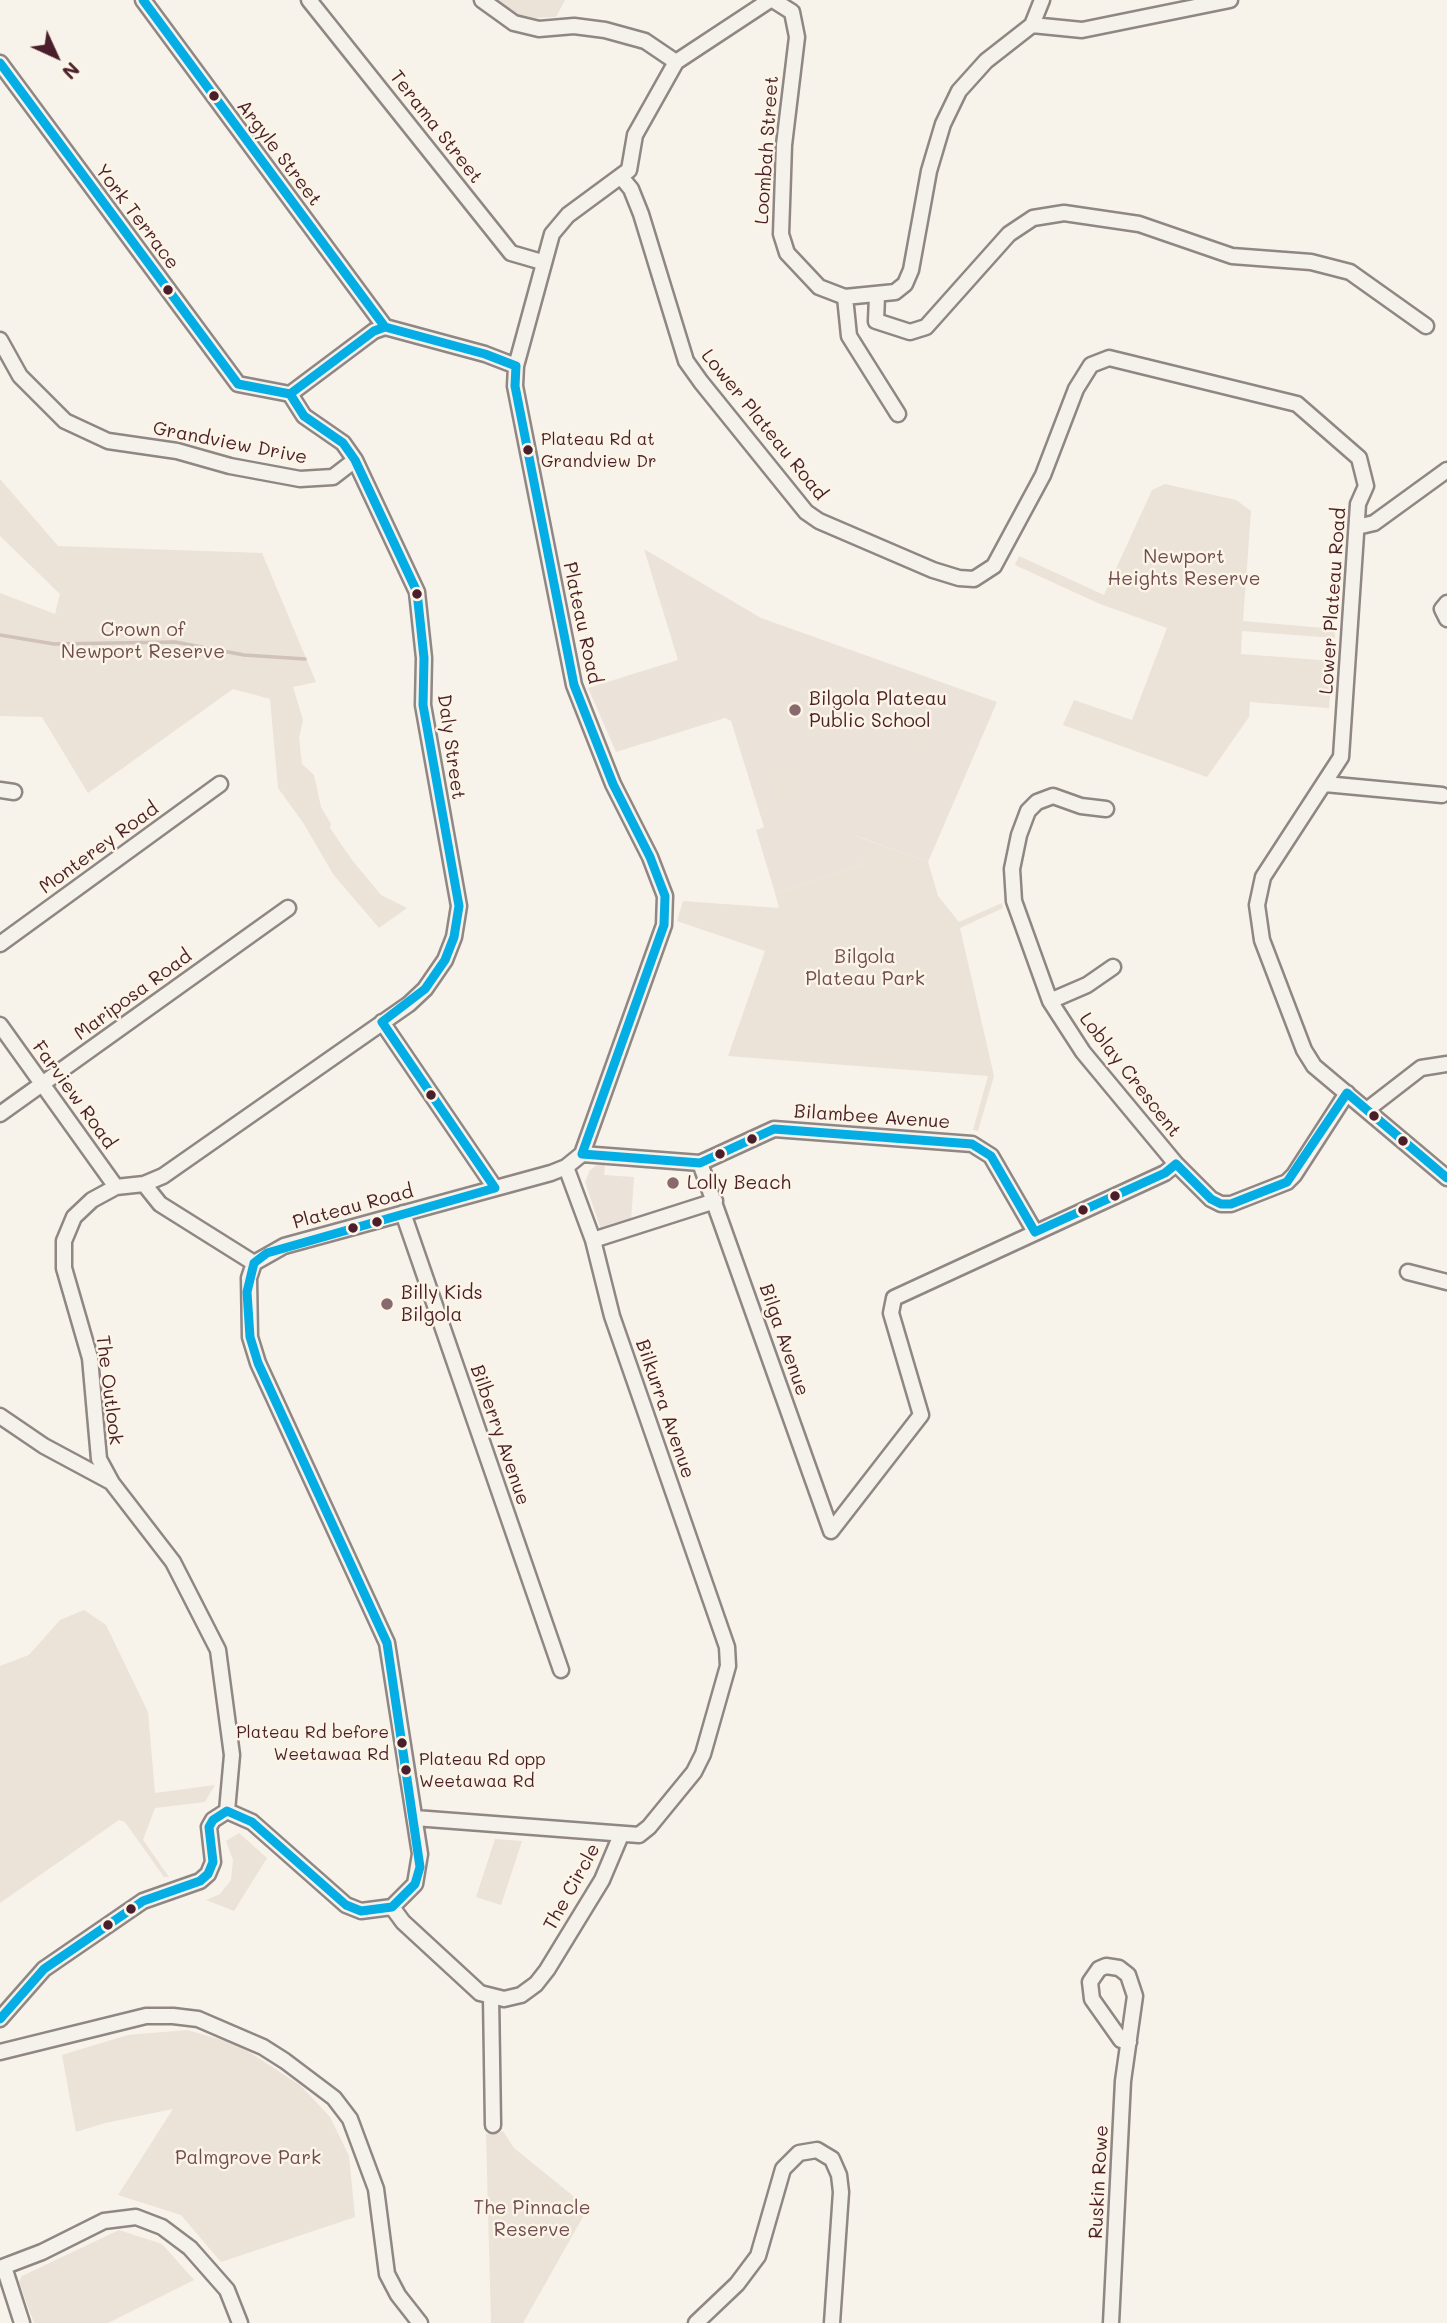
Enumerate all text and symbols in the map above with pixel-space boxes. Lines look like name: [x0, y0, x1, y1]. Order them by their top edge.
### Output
north arrow: [21, 21, 91, 91]
text: N: [57, 57, 85, 85]
street label: Terama Street: [385, 66, 487, 188]
street label: Loombah Street: [750, 75, 784, 225]
unlabelled marker: [207, 89, 221, 103]
street label: Argyle Street: [232, 96, 326, 210]
street label: York Terrace: [90, 160, 184, 274]
unlabelled marker: [161, 283, 175, 297]
street label: Lower Plateau Road: [696, 345, 832, 505]
street label: Grandview Drive: [151, 417, 309, 469]
place label: Plateau Rd at Grandview Dr: [541, 430, 656, 470]
marker: Plateau Rd at Grandview Dr: [521, 443, 535, 457]
street label: Lower Plateau Road: [1315, 507, 1351, 695]
park label: Newport Heights Reserve: [1108, 546, 1260, 590]
street label: Plateau Road: [558, 560, 606, 686]
unlabelled marker: [410, 587, 424, 601]
park label: Crown of Newport Reserve: [61, 619, 225, 663]
place label: Bilgola Plateau Public School: [809, 688, 947, 732]
street label: Daly Street: [432, 693, 470, 801]
marker: Bilgola Plateau Public School: [787, 702, 803, 718]
street label: Monterey Road: [35, 797, 163, 899]
street label: Mariposa Road: [70, 945, 196, 1045]
park label: Bilgola Plateau Park: [805, 946, 925, 990]
street label: Loblay Crescent: [1074, 1008, 1186, 1142]
street label: Farview Road: [27, 1037, 121, 1153]
unlabelled marker: [424, 1088, 438, 1102]
street label: Bilambee Avenue: [793, 1100, 951, 1134]
unlabelled marker: [1367, 1109, 1381, 1123]
unlabelled marker: [745, 1132, 759, 1146]
unlabelled marker: [1396, 1134, 1410, 1148]
unlabelled marker: [713, 1147, 727, 1161]
place label: Lolly Beach: [687, 1172, 791, 1194]
marker: Lolly Beach: [665, 1175, 681, 1191]
street label: Plateau Road: [290, 1180, 416, 1234]
unlabelled marker: [1108, 1189, 1122, 1203]
unlabelled marker: [1076, 1203, 1090, 1217]
unlabelled marker: [370, 1215, 384, 1229]
unlabelled marker: [346, 1221, 360, 1235]
street label: Bilga Avenue: [754, 1281, 814, 1399]
place label: Billy Kids Bilgola: [401, 1282, 483, 1326]
marker: Billy Kids Bilgola: [379, 1296, 395, 1312]
street label: The Outlook: [91, 1334, 127, 1446]
street label: Bilkurra Avenue: [631, 1336, 699, 1482]
street label: Bilberry Avenue: [465, 1362, 535, 1508]
place label: Plateau Rd before Weetawaa Rd: [236, 1723, 389, 1763]
marker: Plateau Rd before Weetawaa Rd: [395, 1736, 409, 1750]
place label: Plateau Rd opp Weetawaa Rd: [419, 1750, 546, 1790]
marker: Plateau Rd opp Weetawaa Rd: [399, 1763, 413, 1777]
street label: The Circle: [539, 1840, 605, 1934]
unlabelled marker: [124, 1902, 138, 1916]
unlabelled marker: [101, 1918, 115, 1932]
street label: Ruskin Rowe: [1085, 2124, 1113, 2240]
park label: Palmgrove Park: [175, 2147, 321, 2169]
park label: The Pinnacle Reserve: [473, 2197, 591, 2241]

